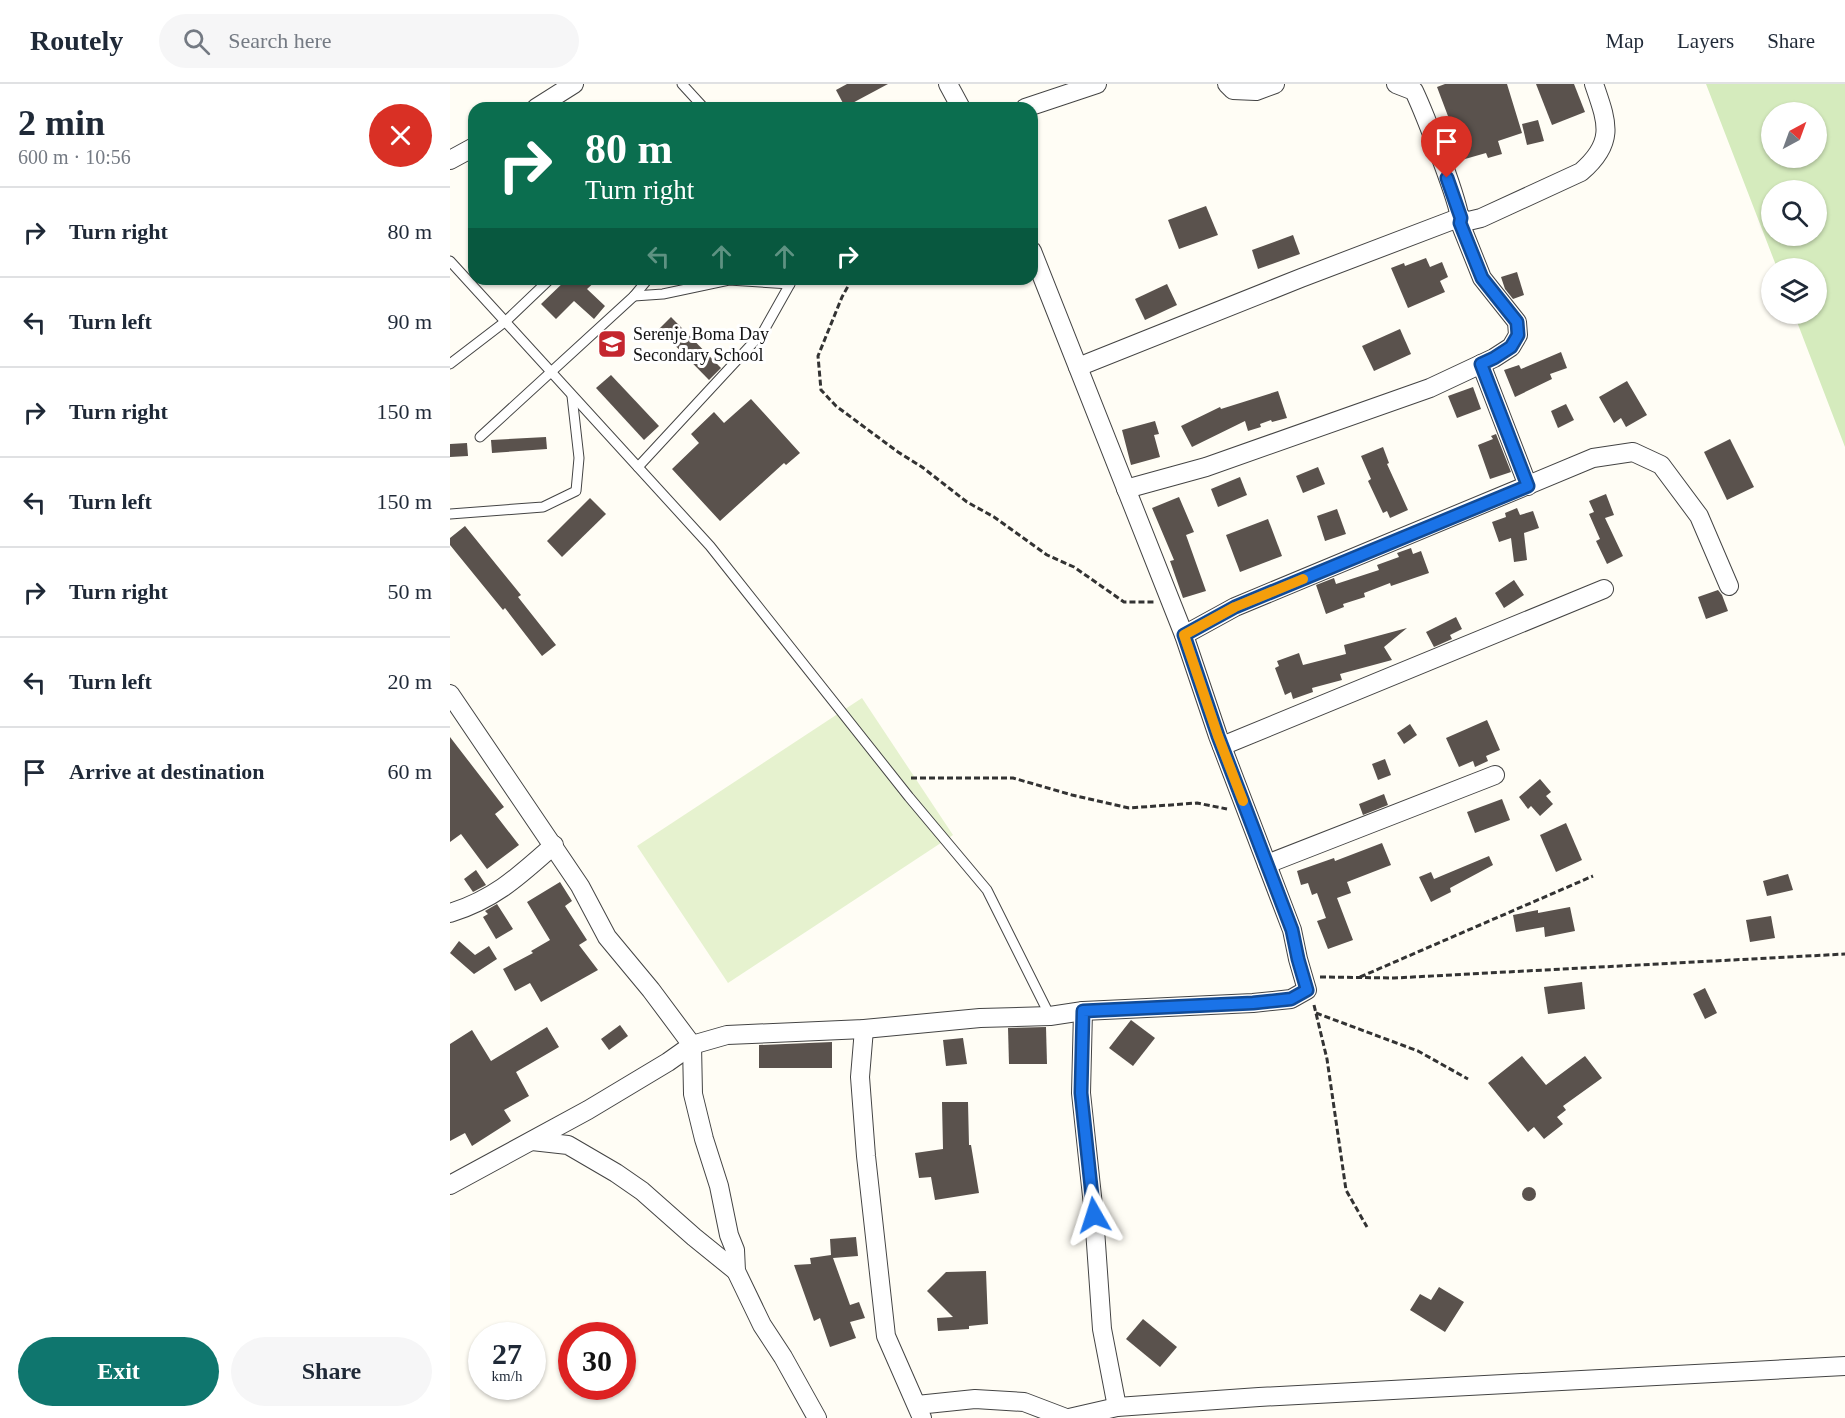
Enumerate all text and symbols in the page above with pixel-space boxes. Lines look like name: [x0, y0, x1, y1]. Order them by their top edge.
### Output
search box: [159, 14, 579, 68]
text: Routely: [30, 25, 123, 56]
icon: search: [180, 25, 213, 58]
text: Search here: [228, 28, 332, 53]
text: Map: [1606, 29, 1644, 53]
text: Layers: [1677, 29, 1734, 53]
text: Share: [1767, 29, 1815, 53]
north arrow: [1761, 102, 1827, 168]
map controls: [1761, 102, 1827, 324]
text: 2 min: [18, 103, 105, 143]
button: close: [369, 104, 432, 167]
pin: [1421, 116, 1472, 178]
icon: arrive: [1430, 125, 1463, 158]
icon: right: [486, 126, 564, 204]
text: 80 m: [585, 126, 673, 172]
text: 600 m · 10:56: [18, 146, 131, 168]
text: Turn right: [585, 175, 694, 205]
button: search: [1761, 180, 1827, 246]
icon: right: [18, 216, 51, 249]
text: Turn right: [69, 219, 168, 244]
text: 80 m: [387, 219, 432, 244]
icon: left: [642, 240, 675, 273]
icon: ahead: [705, 240, 738, 273]
icon: ahead: [768, 240, 801, 273]
icon: right: [831, 240, 864, 273]
button: layers: [1761, 258, 1827, 324]
icon: left: [18, 306, 51, 339]
text: Turn left: [69, 309, 152, 334]
text: 90 m: [387, 309, 432, 334]
place label: Serenje Boma Day Secondary School: [633, 324, 769, 365]
school or university icon: Serenje Boma Day Secondary School: [596, 328, 628, 360]
icon: right: [18, 396, 51, 429]
text: Turn right: [69, 399, 168, 424]
text: 150 m: [376, 399, 432, 424]
icon: left: [18, 486, 51, 519]
text: Turn left: [69, 489, 152, 514]
text: 150 m: [376, 489, 432, 514]
icon: right: [18, 576, 51, 609]
text: Turn right: [69, 579, 168, 604]
text: 50 m: [387, 579, 432, 604]
icon: left: [18, 666, 51, 699]
text: Turn left: [69, 669, 152, 694]
text: 20 m: [387, 669, 432, 694]
icon: arrive: [18, 756, 51, 789]
text: Arrive at destination: [69, 759, 265, 784]
text: 60 m: [387, 759, 432, 784]
position arrow: [1062, 1183, 1126, 1247]
speed limit sign: 30: [558, 1322, 636, 1400]
button: Exit: [18, 1337, 219, 1406]
button: Share: [231, 1337, 432, 1406]
text: 27: [492, 1337, 522, 1370]
text: km/h: [492, 1368, 522, 1384]

